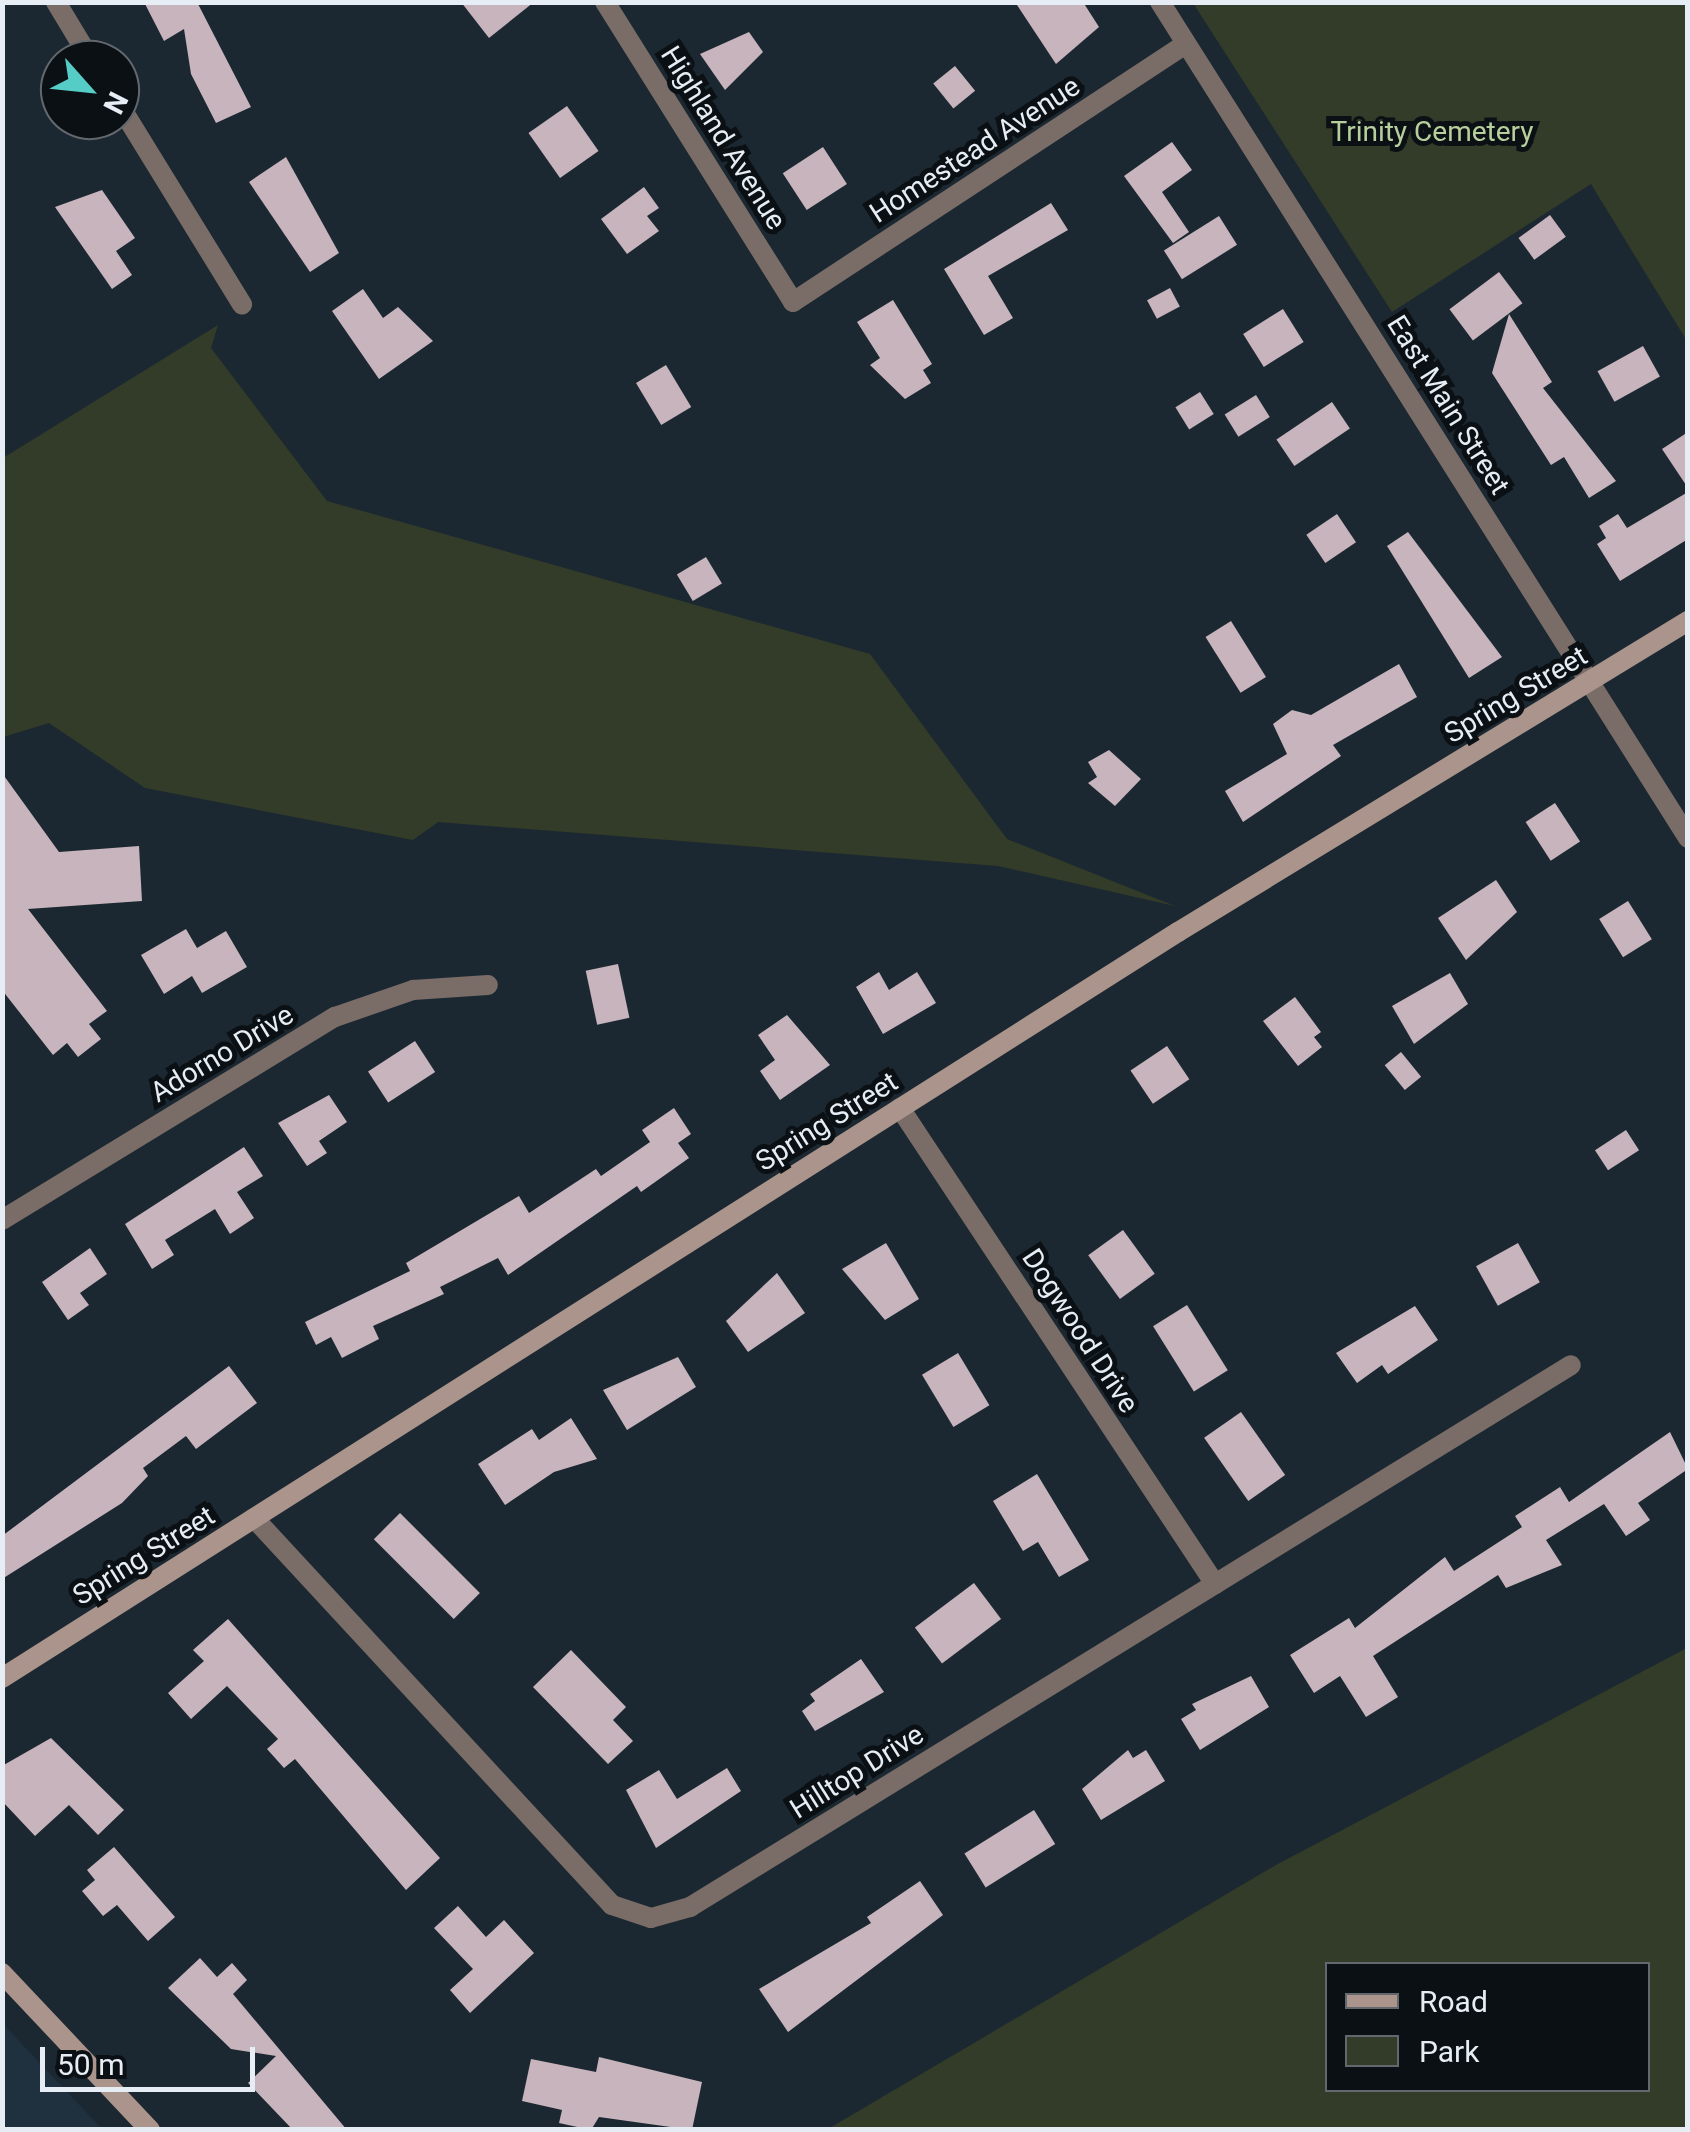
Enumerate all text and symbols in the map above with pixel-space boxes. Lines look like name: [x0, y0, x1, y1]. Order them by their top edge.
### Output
north arrow: [40, 40, 140, 140]
street label: Highland Avenue: [653, 40, 793, 236]
street label: Homestead Avenue: [864, 70, 1086, 230]
text: N: [96, 87, 135, 119]
park label: Trinity Cemetery: [1330, 115, 1534, 149]
street label: East Main Street: [1380, 309, 1516, 501]
street label: Spring Street: [1438, 639, 1594, 751]
street label: Adorno Drive: [144, 998, 300, 1110]
street label: Spring Street: [750, 1065, 904, 1179]
street label: Dogwood Drive: [1015, 1243, 1145, 1419]
street label: Spring Street: [67, 1499, 221, 1613]
street label: Hilltop Drive: [784, 1718, 930, 1826]
legend: [1325, 1962, 1650, 2092]
text: Road: [1419, 1984, 1488, 2019]
scale bar: [45, 2027, 260, 2089]
text: Park: [1419, 2034, 1479, 2069]
text: 50 m: [57, 2047, 124, 2082]

